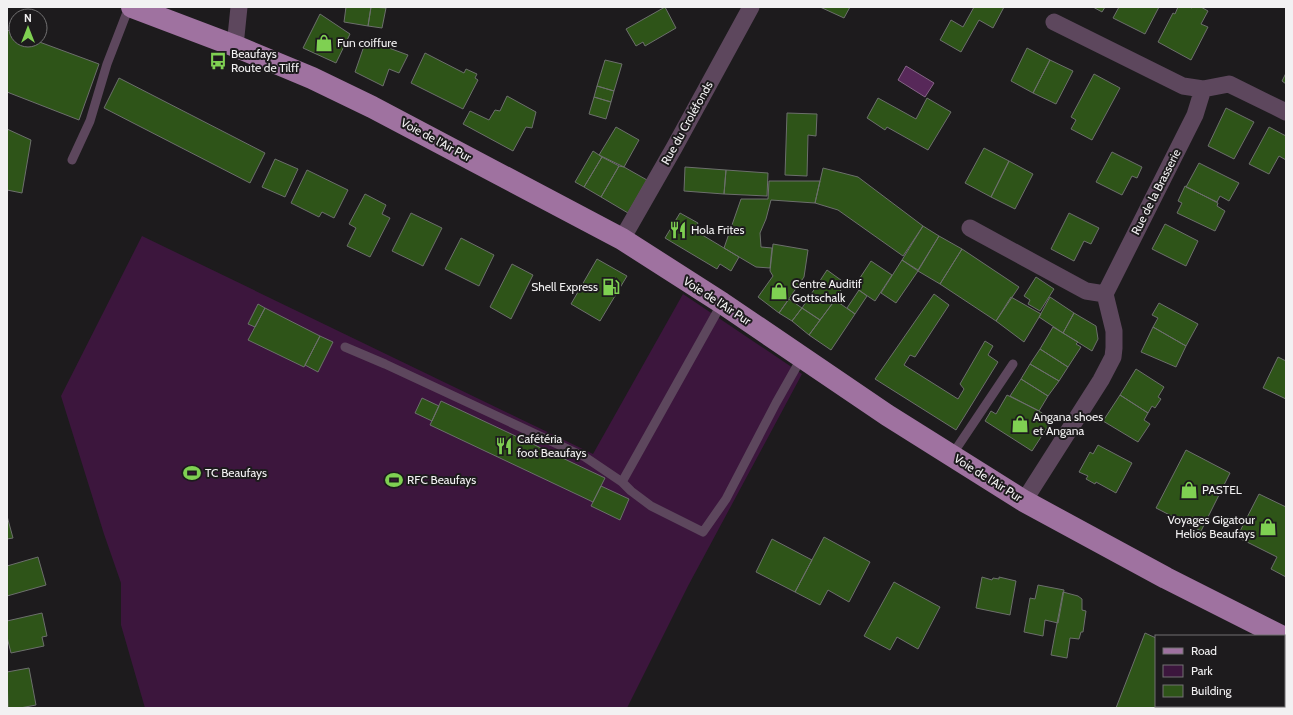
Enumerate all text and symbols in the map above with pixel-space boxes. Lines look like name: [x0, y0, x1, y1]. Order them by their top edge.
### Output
north arrow: [8, 8, 48, 48]
text: N: [24, 11, 32, 25]
shop icon: Fun coiffure: [314, 33, 334, 53]
place label: Fun coiffure: [337, 35, 397, 50]
place label: Beaufays Route de Tilff: [231, 46, 299, 75]
bus stop icon: Beaufays Route de Tilff: [208, 51, 228, 71]
street label: Rue du Croléfonds: [657, 78, 716, 167]
street label: Voie de l'Air Pur: [398, 115, 474, 165]
street label: Rue de la Brasserie: [1128, 146, 1184, 237]
restaurant icon: Hola Frites: [668, 220, 688, 240]
place label: Hola Frites: [691, 222, 744, 237]
street label: Voie de l'Air Pur: [681, 273, 754, 328]
place label: Centre Auditif Gottschalk: [792, 276, 862, 305]
fuel station icon: Shell Express: [601, 277, 621, 297]
place label: Shell Express: [531, 279, 598, 294]
shop icon: Centre Auditif Gottschalk: [769, 281, 789, 301]
place label: Angana shoes et Angana: [1033, 409, 1103, 438]
shop icon: Angana shoes et Angana: [1010, 414, 1030, 434]
place label: Cafétéria foot Beaufays: [517, 431, 587, 460]
restaurant icon: Cafétéria foot Beaufays: [494, 436, 514, 456]
street label: Voie de l'Air Pur: [951, 451, 1025, 505]
sports icon: TC Beaufays: [182, 463, 202, 483]
place label: TC Beaufays: [205, 465, 267, 480]
sports icon: RFC Beaufays: [384, 470, 404, 490]
place label: RFC Beaufays: [407, 472, 476, 487]
shop icon: PASTEL: [1179, 480, 1199, 500]
place label: PASTEL: [1202, 482, 1242, 497]
place label: Voyages Gigatour Helios Beaufays: [1168, 512, 1255, 541]
shop icon: Voyages Gigatour Helios Beaufays: [1258, 517, 1278, 537]
legend: [1155, 635, 1285, 707]
text: Road: [1191, 643, 1217, 658]
text: Park: [1191, 663, 1213, 678]
text: Building: [1191, 683, 1233, 698]

